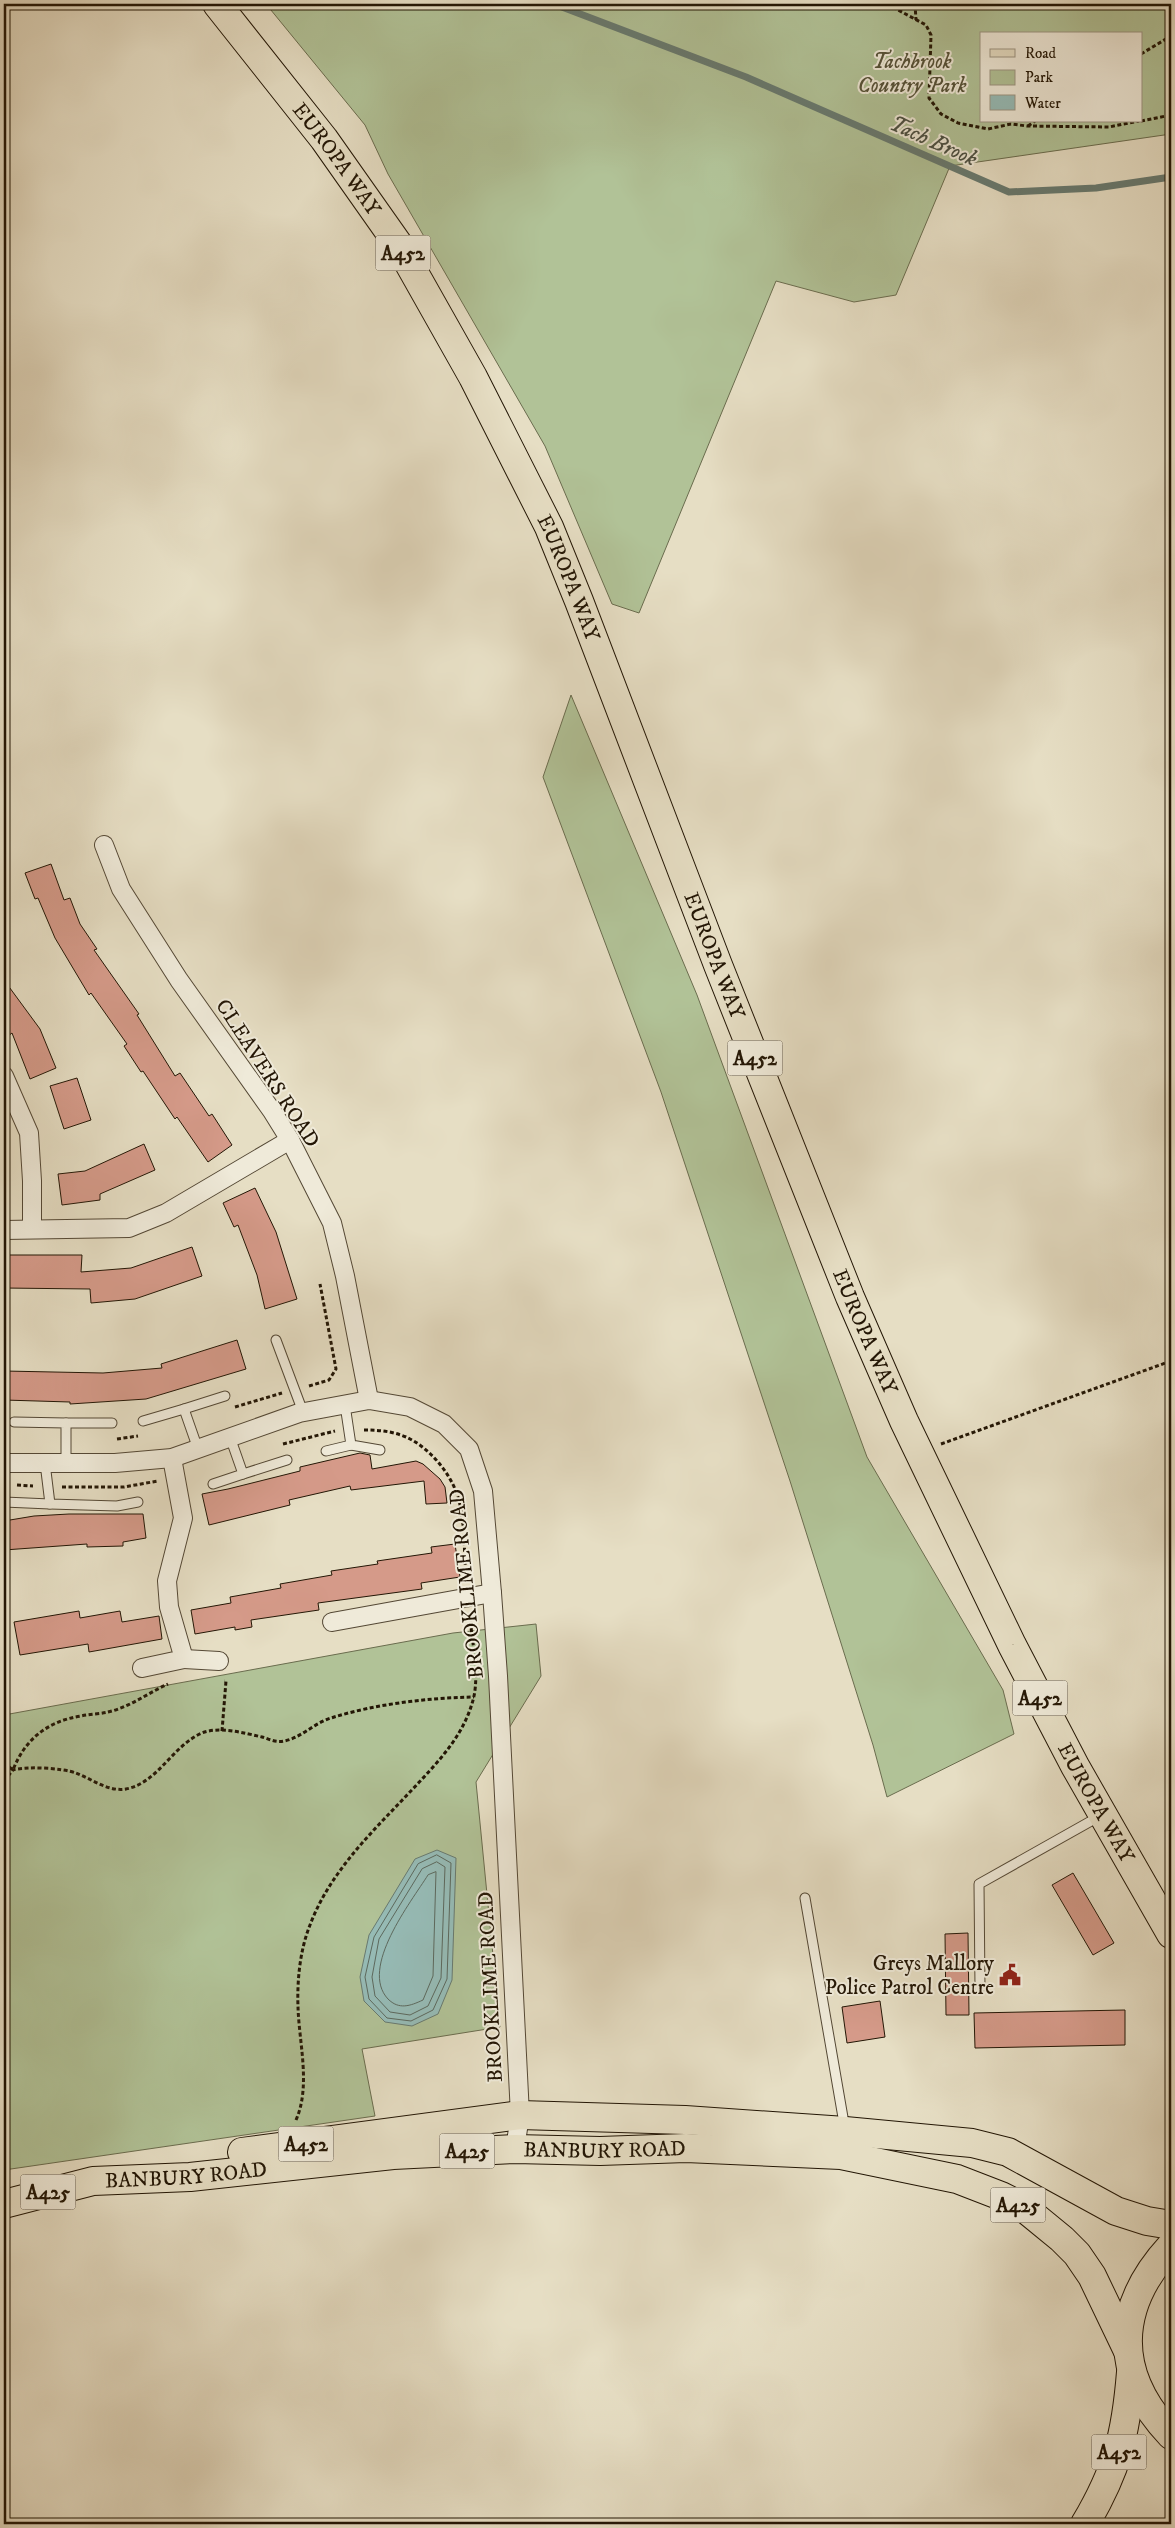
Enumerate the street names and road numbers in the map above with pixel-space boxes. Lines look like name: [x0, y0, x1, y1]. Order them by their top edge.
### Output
street label: EUROPA WAY: [286, 98, 386, 222]
road number: A452: [376, 236, 430, 270]
street label: EUROPA WAY: [531, 510, 605, 645]
street label: EUROPA WAY: [677, 889, 750, 1024]
street label: CLEAVERS ROAD: [209, 994, 325, 1153]
road number: A452: [728, 1040, 782, 1076]
street label: EUROPA WAY: [826, 1265, 903, 1399]
street label: BROOKLIME ROAD: [444, 1487, 490, 1680]
road number: A452: [1012, 1680, 1068, 1716]
street label: EUROPA WAY: [1051, 1739, 1140, 1868]
street label: BROOKLIME ROAD: [473, 1891, 509, 2083]
road number: A452: [278, 2126, 334, 2162]
road number: A425: [440, 2134, 494, 2168]
street label: BANBURY ROAD: [523, 2136, 686, 2165]
street label: BANBURY ROAD: [104, 2157, 268, 2194]
road number: A425: [20, 2174, 76, 2210]
road number: A425: [990, 2188, 1046, 2222]
road number: A452: [1092, 2434, 1146, 2470]

